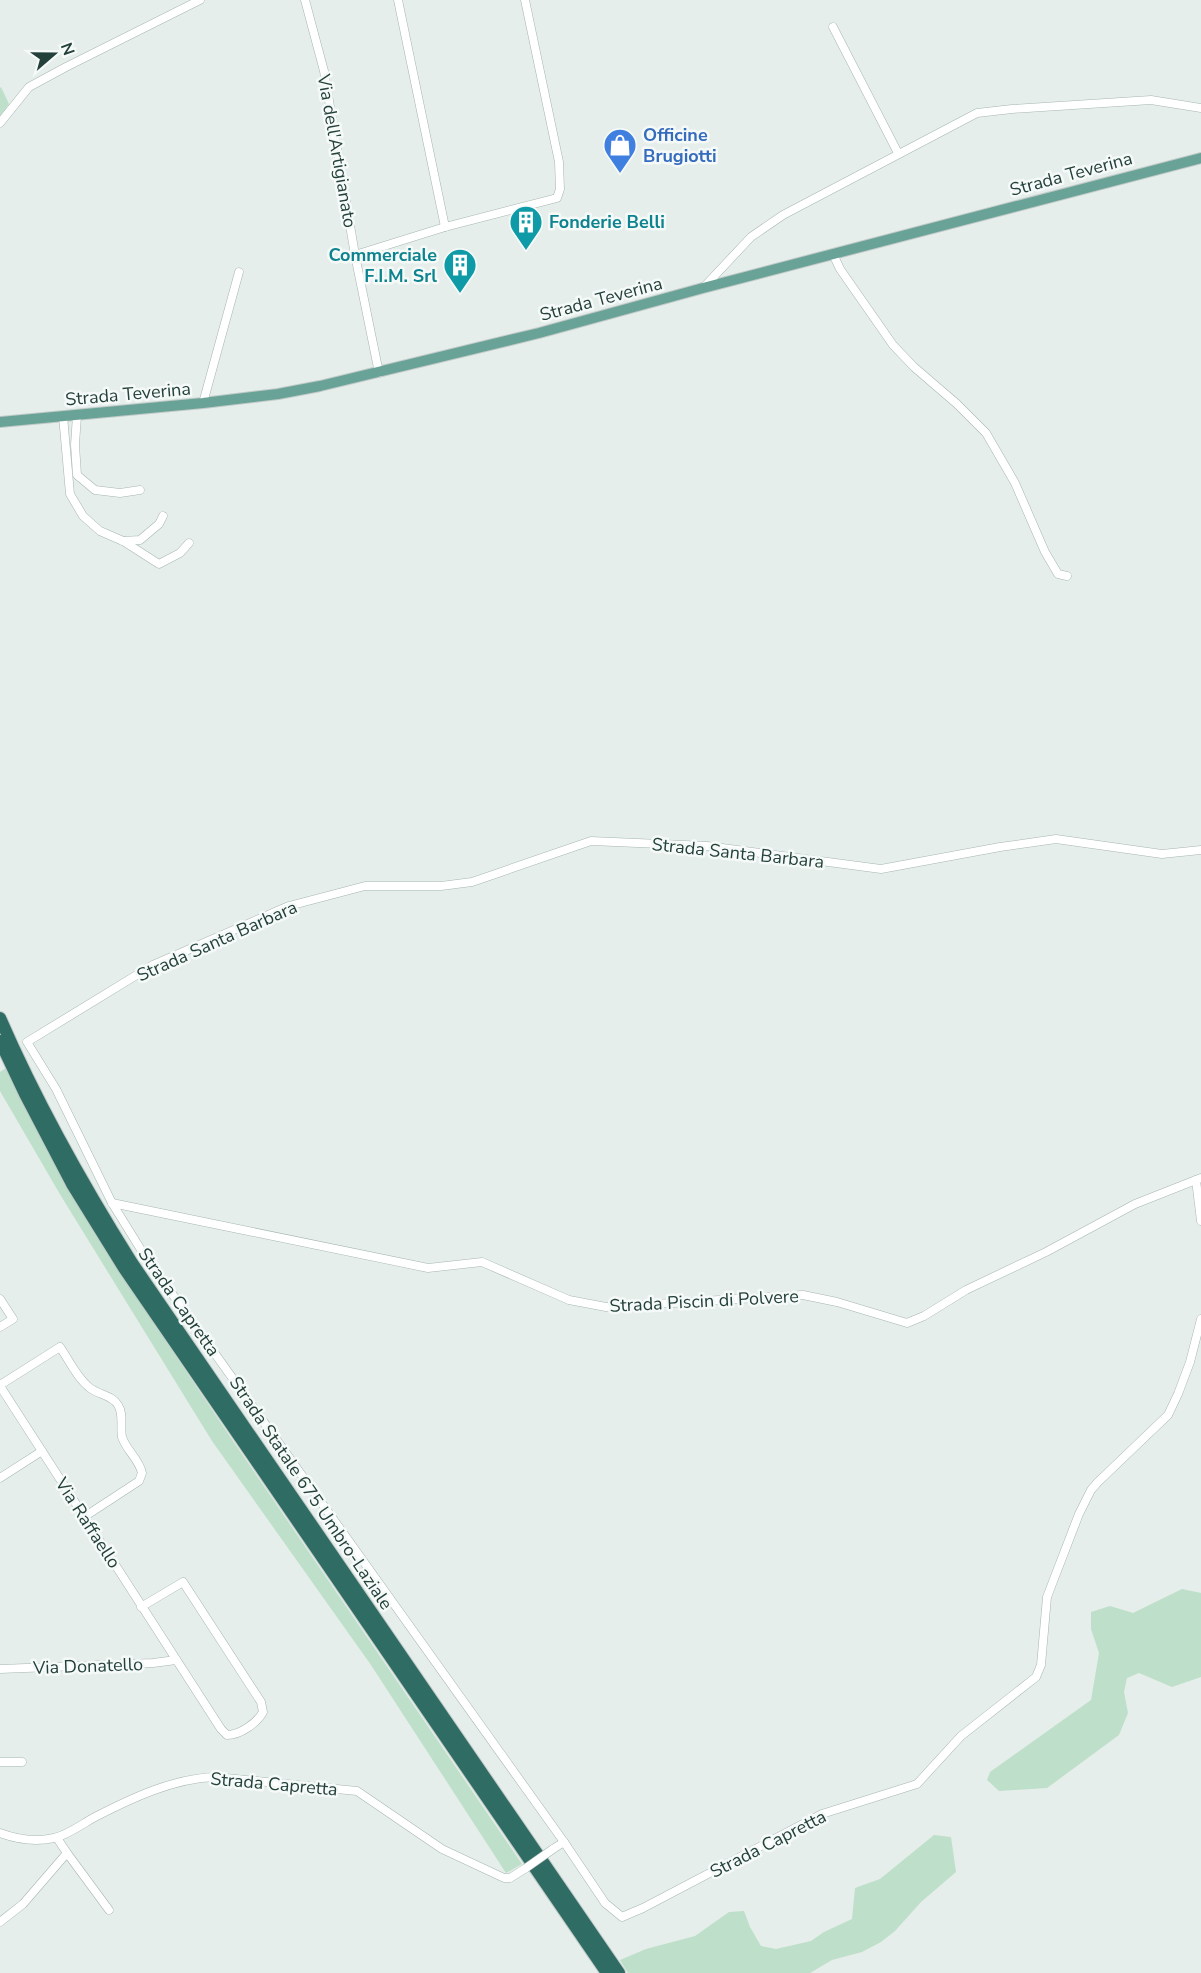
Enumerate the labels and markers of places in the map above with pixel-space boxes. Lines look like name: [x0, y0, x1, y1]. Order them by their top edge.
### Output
place label: Officine Brugiotti: [643, 123, 717, 168]
shop icon: Officine Brugiotti: [602, 127, 638, 174]
building icon: Fonderie Belli: [508, 204, 544, 251]
place label: Fonderie Belli: [549, 210, 665, 234]
place label: Commerciale F.I.M. Srl: [328, 243, 437, 288]
building icon: Commerciale F.I.M. Srl: [442, 247, 478, 294]

